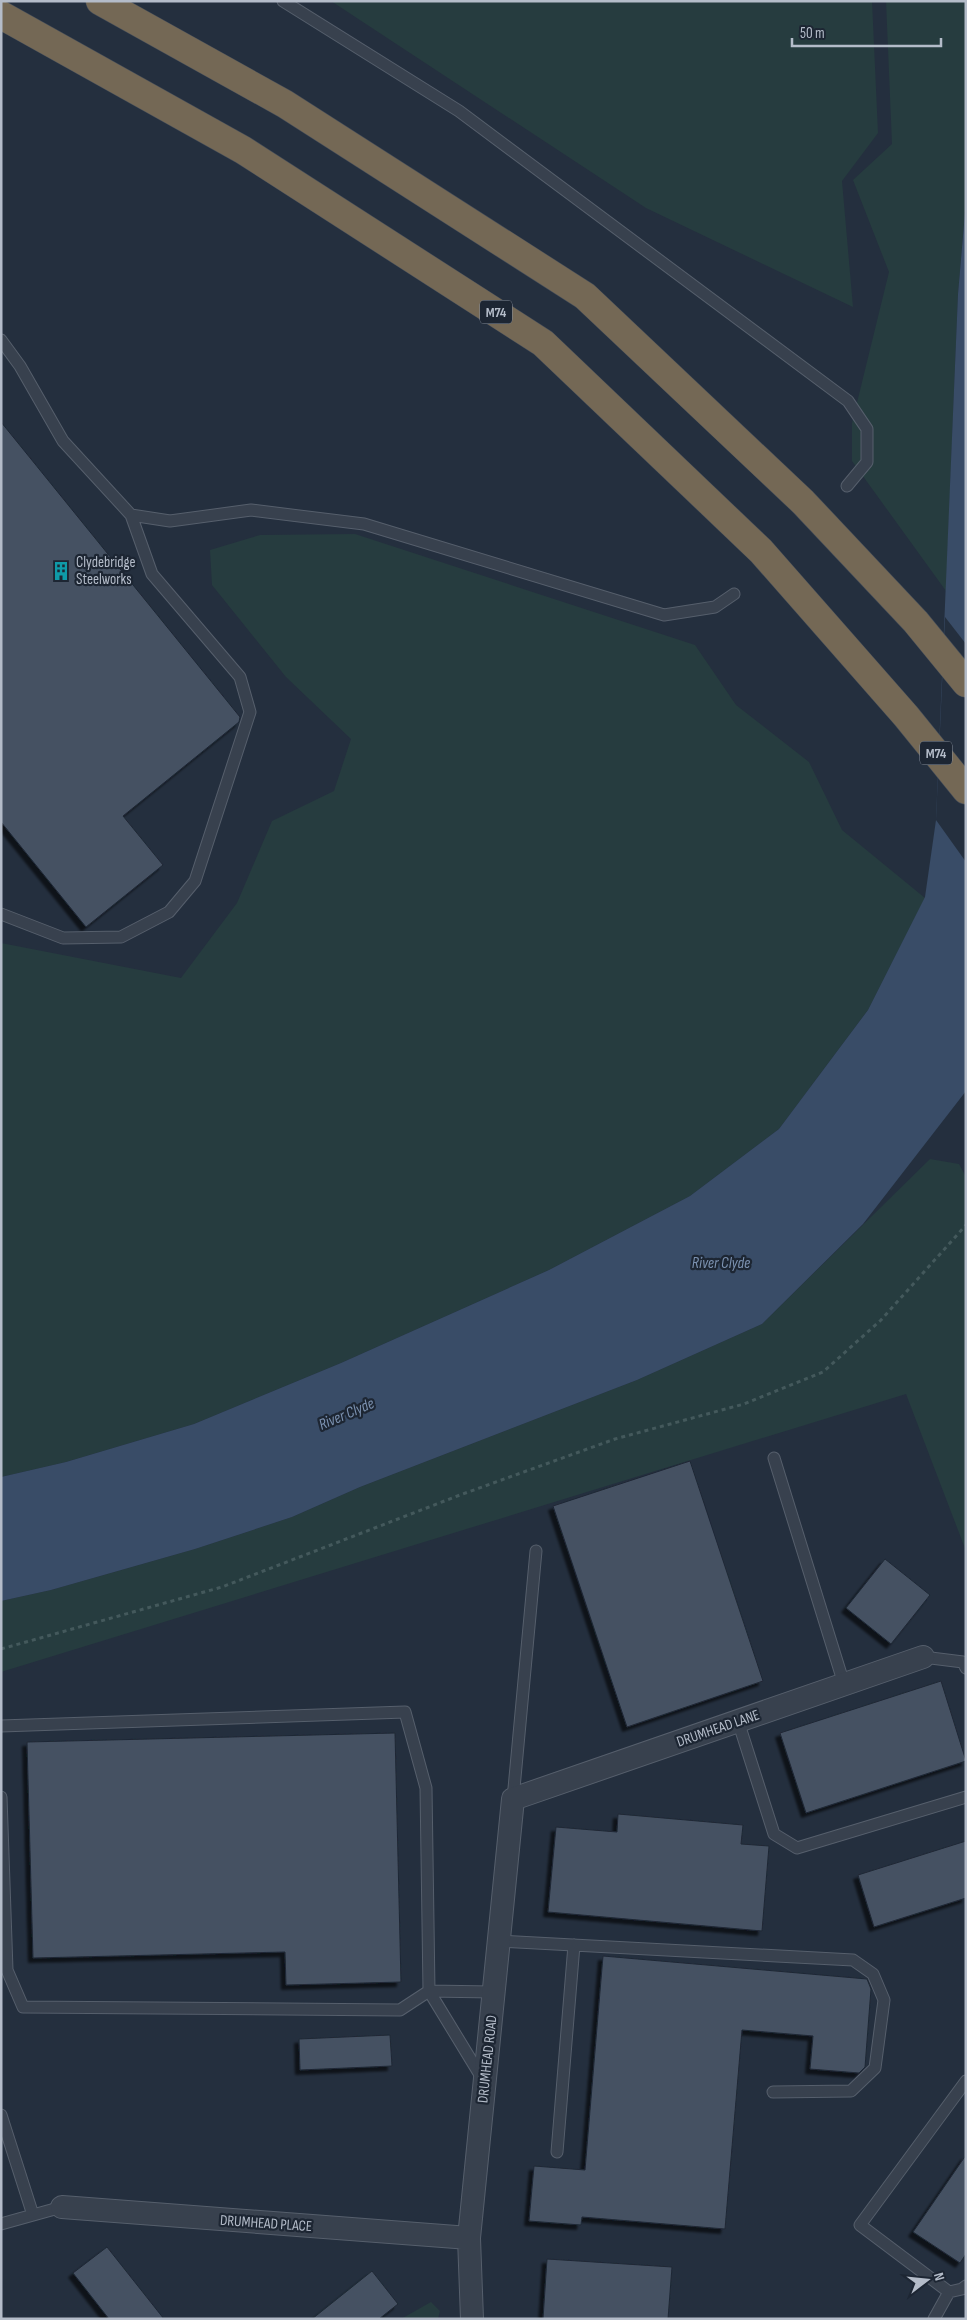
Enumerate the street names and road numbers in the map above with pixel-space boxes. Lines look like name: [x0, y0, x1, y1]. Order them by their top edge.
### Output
road number: M74: [480, 300, 512, 324]
road number: M74: [920, 741, 952, 764]
street label: DRUMHEAD LANE: [674, 1705, 762, 1752]
street label: DRUMHEAD ROAD: [473, 2014, 502, 2104]
street label: DRUMHEAD PLACE: [219, 2211, 313, 2236]

